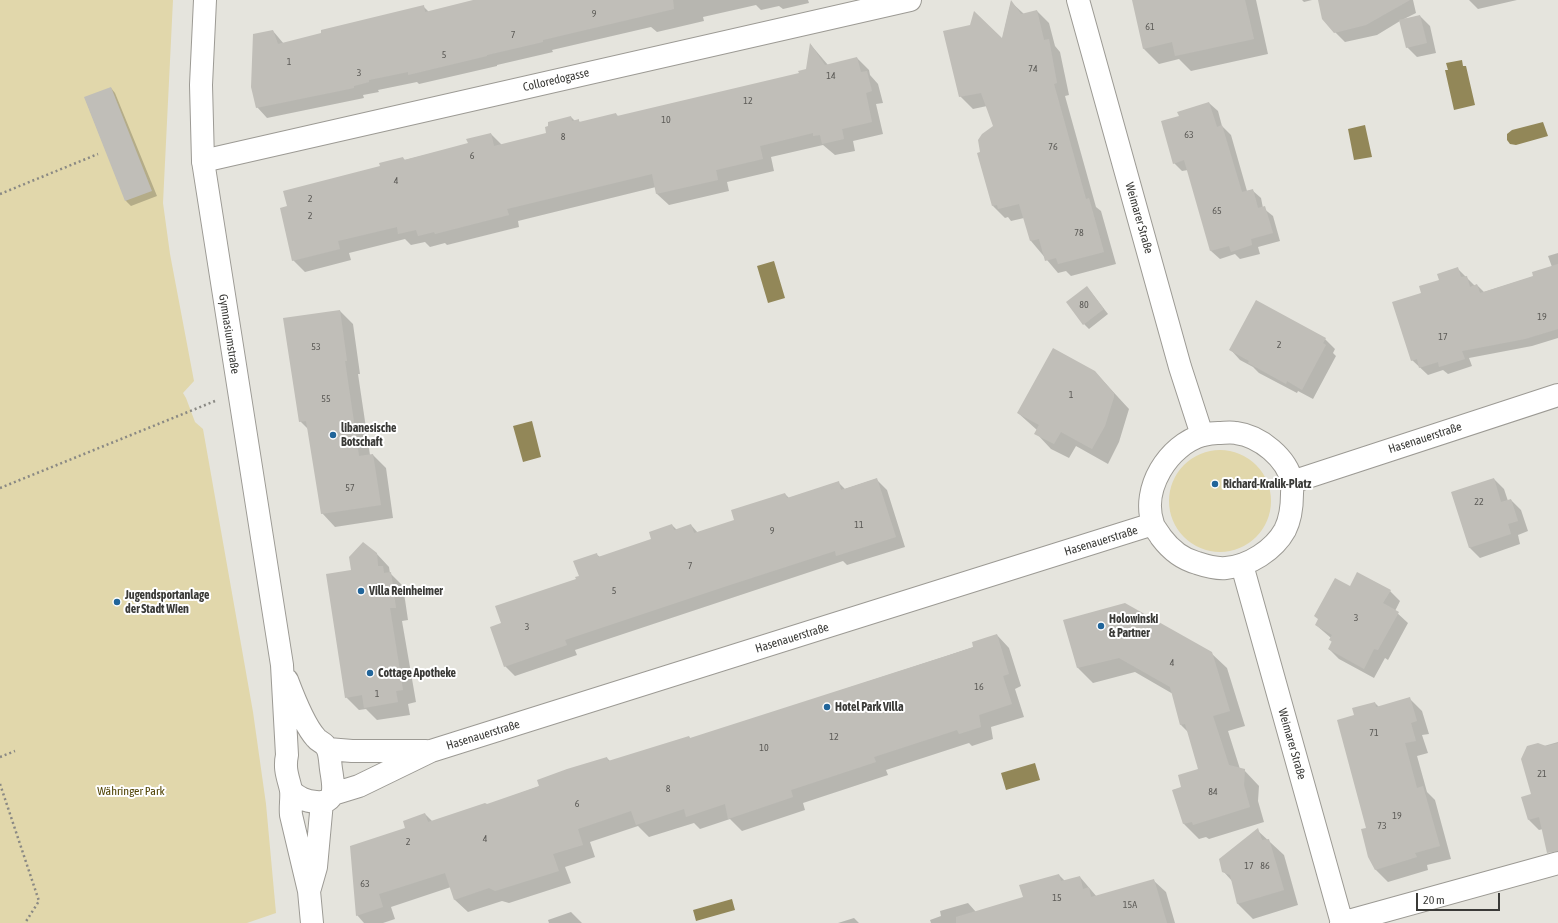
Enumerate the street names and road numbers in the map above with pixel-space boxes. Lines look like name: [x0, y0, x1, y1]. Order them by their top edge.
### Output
street label: Colloredogasse: [521, 65, 591, 95]
street label: Weimarer Straße: [1122, 181, 1156, 255]
street label: Gymnasiumstraße: [216, 293, 242, 375]
street label: Hasenauerstraße: [1387, 419, 1463, 457]
street label: Hasenauerstraße: [1063, 523, 1139, 559]
street label: Hasenauerstraße: [754, 620, 830, 656]
street label: Weimarer Straße: [1275, 707, 1309, 781]
street label: Hasenauerstraße: [445, 717, 521, 753]

